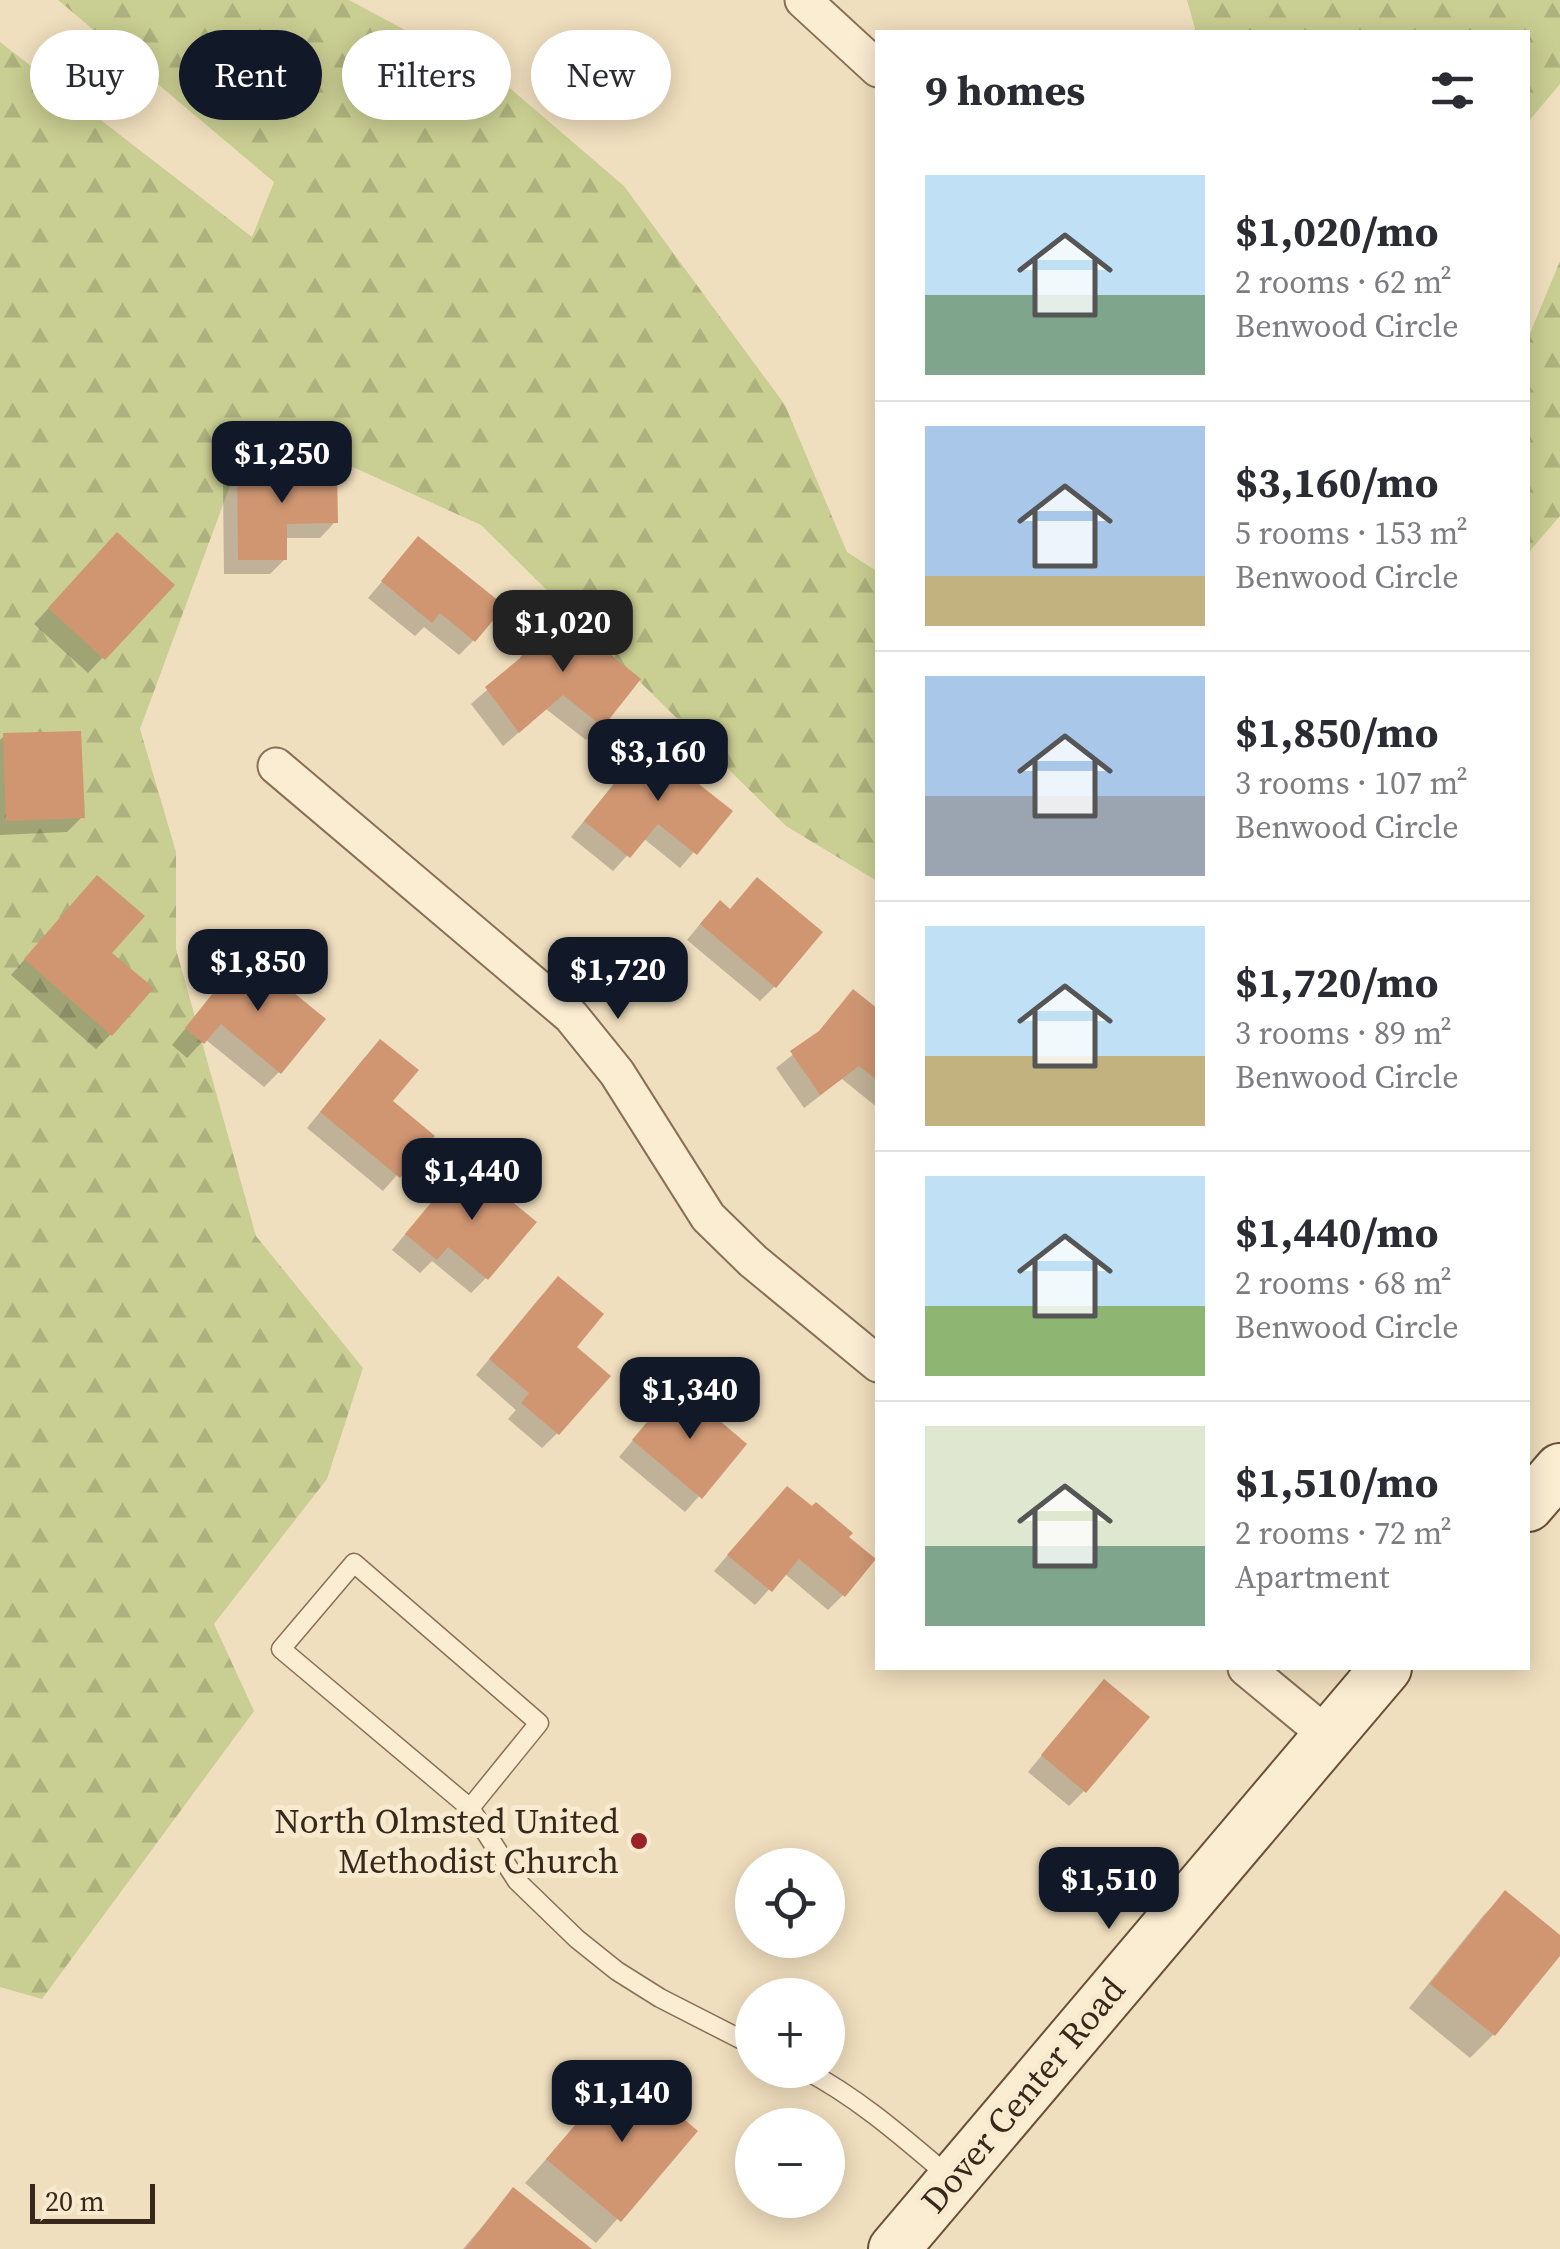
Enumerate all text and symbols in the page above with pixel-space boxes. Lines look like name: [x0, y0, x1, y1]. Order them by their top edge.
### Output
chip: Buy: [30, 30, 159, 120]
chip: Rent: [179, 30, 322, 120]
chip: Filters: [342, 30, 511, 120]
chip: New: [531, 30, 671, 120]
text: 9 homes: [925, 61, 1085, 119]
icon: filters: [1425, 63, 1480, 118]
text: $1,020/mo: [1235, 202, 1438, 260]
icon: home: [1005, 215, 1125, 335]
text: 2 rooms · 62 m²: [1235, 260, 1452, 304]
text: Benwood Circle: [1235, 304, 1459, 348]
pin: $1,250: [201, 421, 363, 506]
text: $1,250: [234, 431, 330, 475]
text: $3,160/mo: [1235, 453, 1438, 511]
icon: home: [1005, 466, 1125, 586]
text: 5 rooms · 153 m²: [1235, 511, 1468, 555]
text: Benwood Circle: [1235, 555, 1459, 599]
pin: $1,020: [482, 590, 644, 675]
text: $1,020: [515, 600, 611, 644]
text: $1,850/mo: [1235, 703, 1438, 761]
icon: home: [1005, 716, 1125, 836]
pin: $3,160: [577, 719, 739, 804]
text: $3,160: [610, 729, 706, 773]
text: 3 rooms · 107 m²: [1235, 761, 1468, 805]
text: Benwood Circle: [1235, 805, 1459, 849]
pin: $1,850: [177, 929, 339, 1014]
pin: $1,720: [537, 937, 699, 1022]
text: $1,850: [210, 939, 306, 983]
text: $1,720: [570, 947, 666, 991]
text: $1,720/mo: [1235, 953, 1438, 1011]
icon: home: [1005, 966, 1125, 1086]
text: 3 rooms · 89 m²: [1235, 1011, 1452, 1055]
text: Benwood Circle: [1235, 1055, 1459, 1099]
pin: $1,440: [391, 1138, 553, 1223]
text: $1,440: [424, 1148, 520, 1192]
text: $1,440/mo: [1235, 1203, 1438, 1261]
icon: home: [1005, 1216, 1125, 1336]
text: 2 rooms · 68 m²: [1235, 1261, 1452, 1305]
text: Benwood Circle: [1235, 1305, 1459, 1349]
pin: $1,340: [609, 1357, 771, 1442]
text: $1,340: [642, 1367, 738, 1411]
text: $1,510/mo: [1235, 1453, 1438, 1511]
icon: home: [1005, 1466, 1125, 1586]
text: 2 rooms · 72 m²: [1235, 1511, 1452, 1555]
text: Apartment: [1235, 1555, 1389, 1599]
place label: North Olmsted United Methodist Church: [274, 1797, 619, 1885]
marker: North Olmsted United Methodist Church: [628, 1830, 650, 1852]
pin: $1,510: [1028, 1847, 1190, 1932]
map controls: [735, 1848, 845, 2218]
button: locate: [735, 1848, 845, 1958]
text: $1,510: [1061, 1857, 1157, 1901]
street label: Dover Center Road: [910, 1967, 1136, 2223]
button: +: [735, 1978, 845, 2088]
pin: $1,140: [541, 2060, 703, 2145]
text: $1,140: [574, 2070, 670, 2114]
button: −: [735, 2108, 845, 2218]
scale bar: [30, 2179, 155, 2224]
text: 20 m: [45, 2182, 105, 2220]

